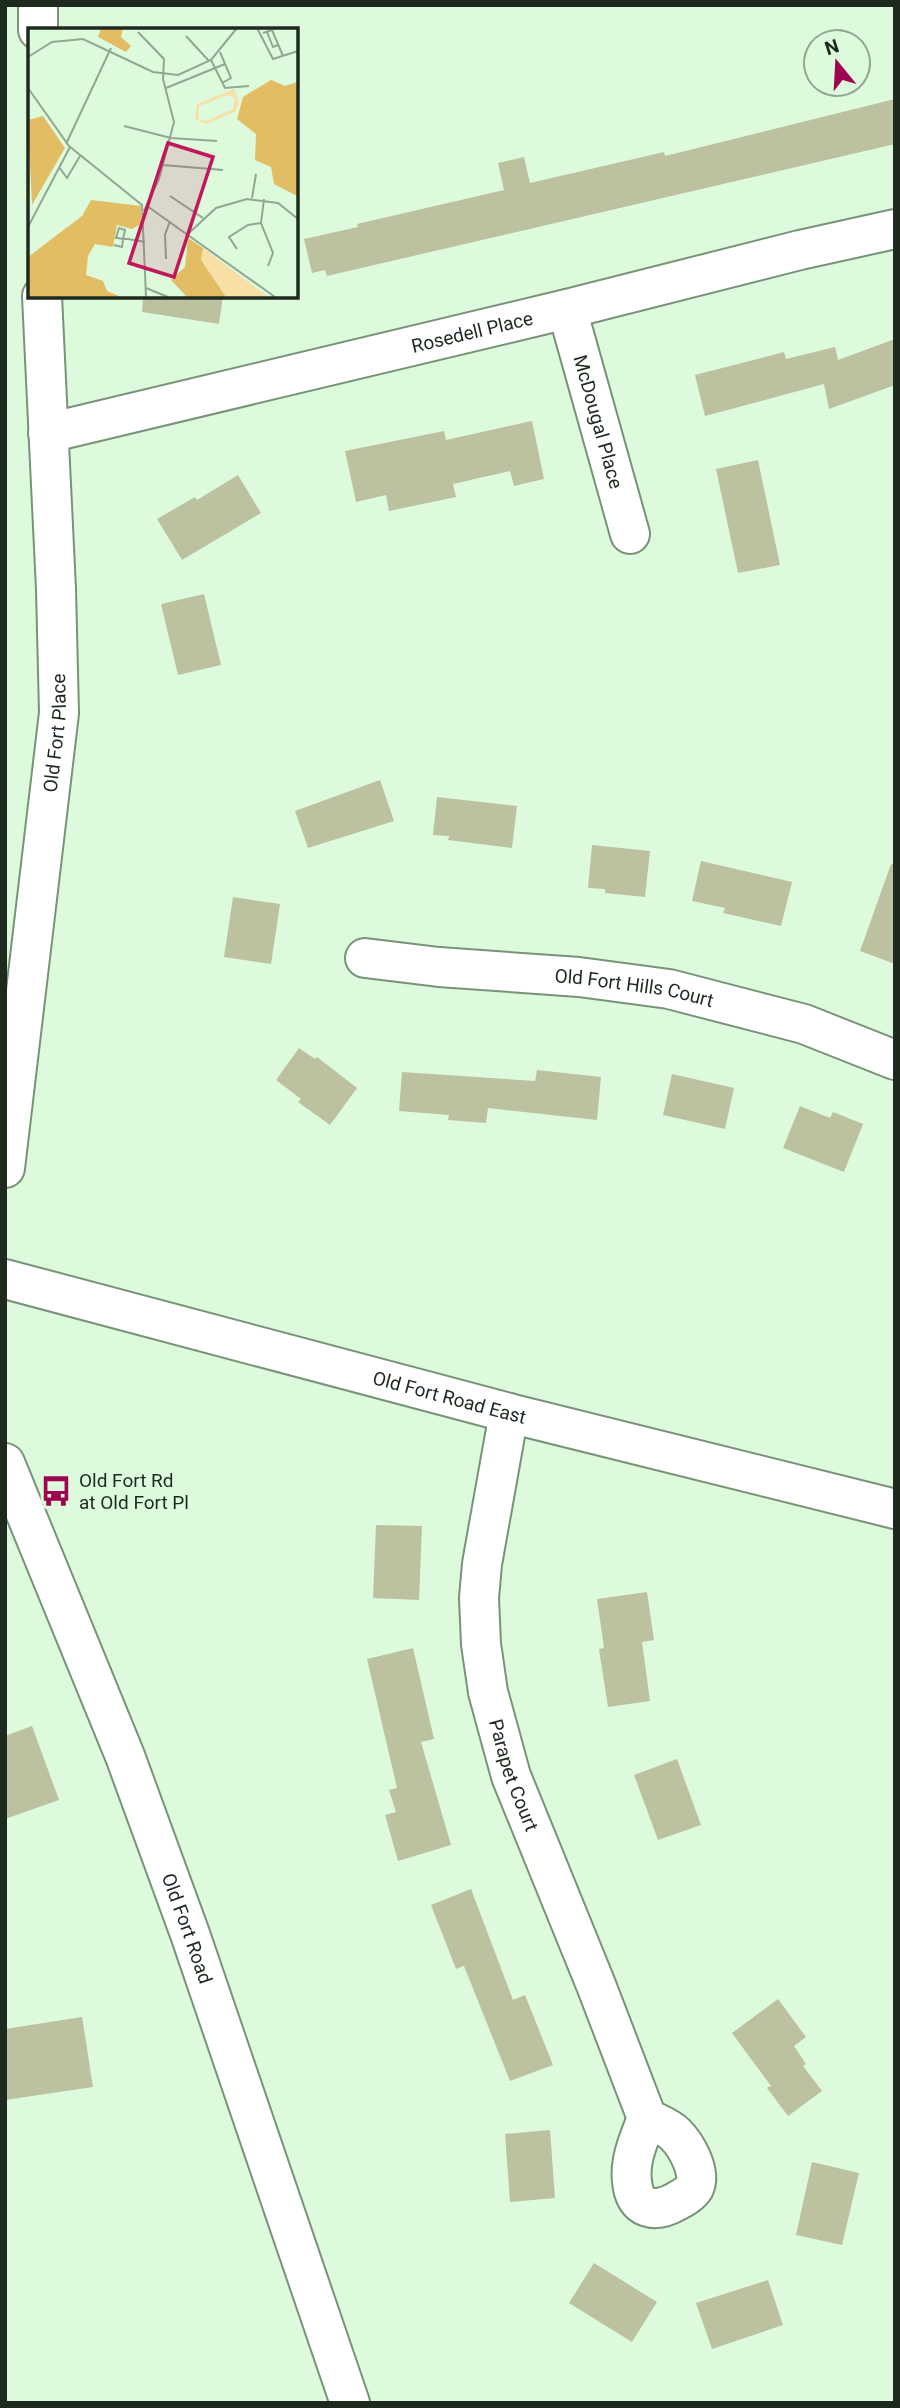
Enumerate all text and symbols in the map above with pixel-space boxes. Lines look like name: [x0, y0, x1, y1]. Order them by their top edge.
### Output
inset map: [28, 28, 298, 298]
north arrow: [802, 28, 872, 98]
text: N: [822, 34, 842, 60]
street label: Rosedell Place: [409, 306, 535, 357]
street label: McDougal Place: [569, 352, 628, 491]
street label: Old Fort Place: [38, 673, 71, 794]
street label: Old Fort Hills Court: [554, 964, 716, 1012]
street label: Old Fort Road East: [370, 1366, 529, 1428]
place label: Old Fort Rd at Old Fort Pl: [79, 1469, 189, 1514]
bus stop icon: Old Fort Rd at Old Fort Pl: [39, 1474, 73, 1508]
street label: Parapet Court: [484, 1716, 544, 1834]
street label: Old Fort Road: [157, 1870, 218, 1987]

